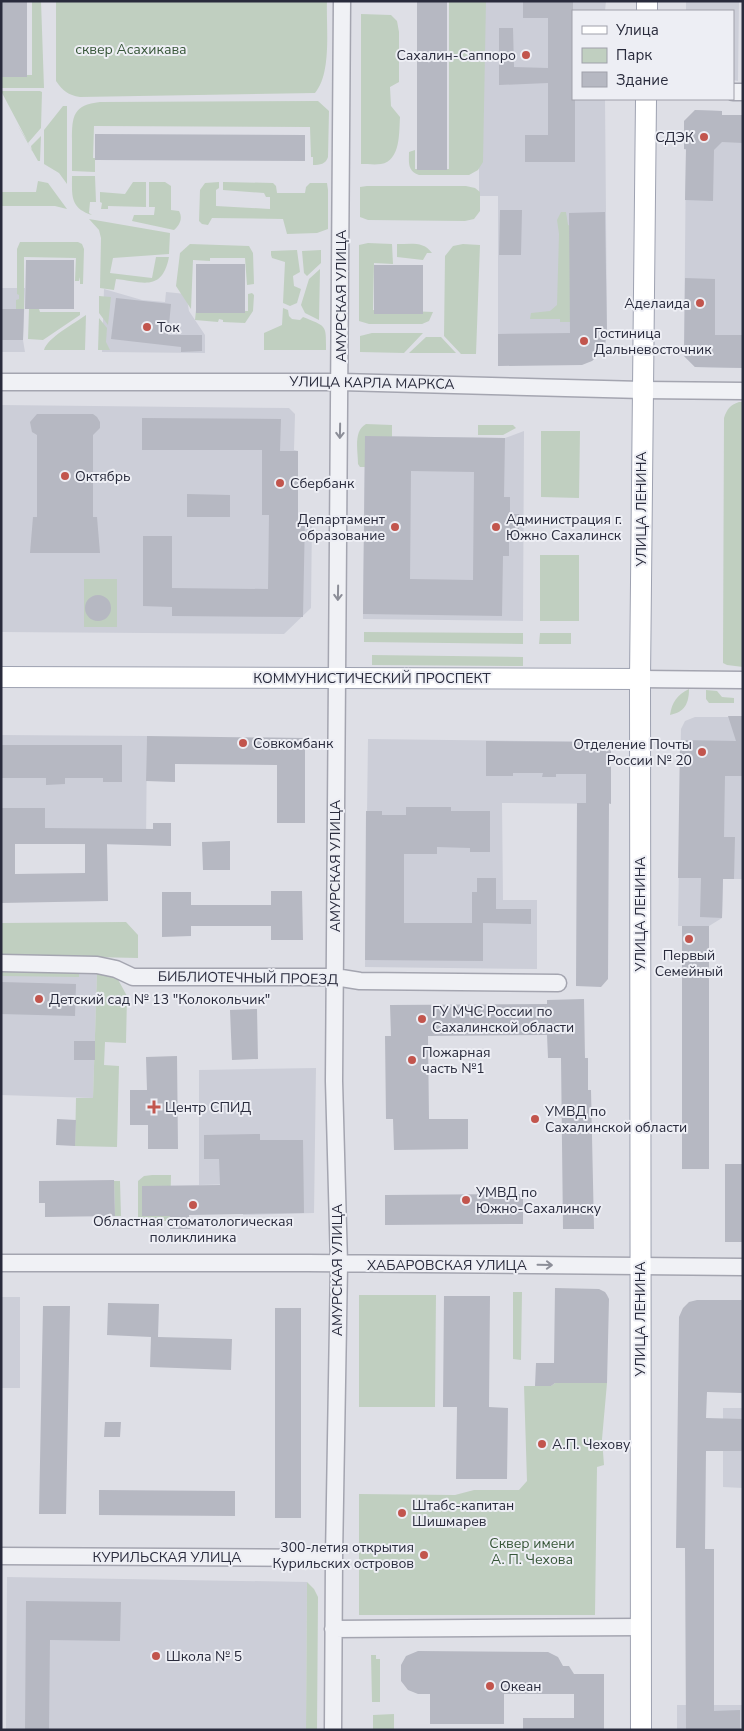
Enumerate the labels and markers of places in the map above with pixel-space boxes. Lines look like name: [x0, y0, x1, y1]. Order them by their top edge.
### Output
place label: Сахалин-Саппоро: [397, 46, 516, 65]
marker: Сахалин-Саппоро: [520, 49, 532, 61]
place label: СДЭК: [655, 128, 694, 147]
marker: СДЭК: [698, 131, 710, 143]
place label: Аделаида: [624, 294, 690, 313]
marker: Аделаида: [694, 297, 706, 309]
place label: Ток: [157, 318, 180, 337]
marker: Ток: [141, 321, 153, 333]
place label: Гостиница Дальневосточник: [594, 324, 712, 359]
marker: Гостиница Дальневосточник: [578, 335, 590, 347]
place label: Октябрь: [75, 467, 131, 486]
marker: Октябрь: [59, 470, 71, 482]
place label: Сбербанк: [290, 474, 355, 493]
marker: Сбербанк: [274, 477, 286, 489]
place label: Департамент образование: [297, 510, 386, 545]
place label: Администрация г. Южно Сахалинск: [506, 510, 622, 545]
marker: Департамент образование: [389, 521, 401, 533]
marker: Администрация г. Южно Сахалинск: [490, 521, 502, 533]
place label: Совкомбанк: [253, 734, 334, 753]
place label: Отделение Почты России № 20: [573, 735, 692, 770]
marker: Совкомбанк: [237, 737, 249, 749]
marker: Отделение Почты России № 20: [696, 746, 708, 758]
marker: Первый Семейный: [683, 933, 695, 945]
place label: Первый Семейный: [655, 946, 723, 981]
place label: Детский сад № 13 "Колокольчик": [49, 990, 270, 1009]
marker: Детский сад № 13 "Колокольчик": [33, 993, 45, 1005]
place label: ГУ МЧС России по Сахалинской области: [432, 1002, 574, 1037]
marker: ГУ МЧС России по Сахалинской области: [416, 1013, 428, 1025]
place label: Пожарная часть №1: [422, 1043, 491, 1078]
marker: Пожарная часть №1: [406, 1054, 418, 1066]
place label: Центр СПИД: [165, 1098, 251, 1117]
marker: Центр СПИД: [147, 1100, 161, 1114]
place label: УМВД по Сахалинской области: [544, 1102, 687, 1137]
marker: УМВД по Сахалинской области: [529, 1113, 541, 1125]
place label: УМВД по Южно-Сахалинску: [475, 1183, 602, 1218]
marker: УМВД по Южно-Сахалинску: [460, 1194, 472, 1206]
marker: Областная стоматологическая поликлиника: [187, 1199, 199, 1211]
place label: Областная стоматологическая поликлиника: [93, 1212, 293, 1247]
place label: А.П. Чехову: [552, 1435, 631, 1454]
marker: А.П. Чехову: [536, 1438, 548, 1450]
place label: Штабс-капитан Шишмарев: [412, 1496, 514, 1531]
marker: Штабс-капитан Шишмарев: [396, 1507, 408, 1519]
place label: 300-летия открытия Курильских островов: [273, 1538, 414, 1573]
marker: 300-летия открытия Курильских островов: [418, 1549, 430, 1561]
place label: Школа № 5: [166, 1647, 242, 1666]
marker: Школа № 5: [150, 1650, 162, 1662]
place label: Океан: [500, 1677, 541, 1696]
marker: Океан: [484, 1680, 496, 1692]

